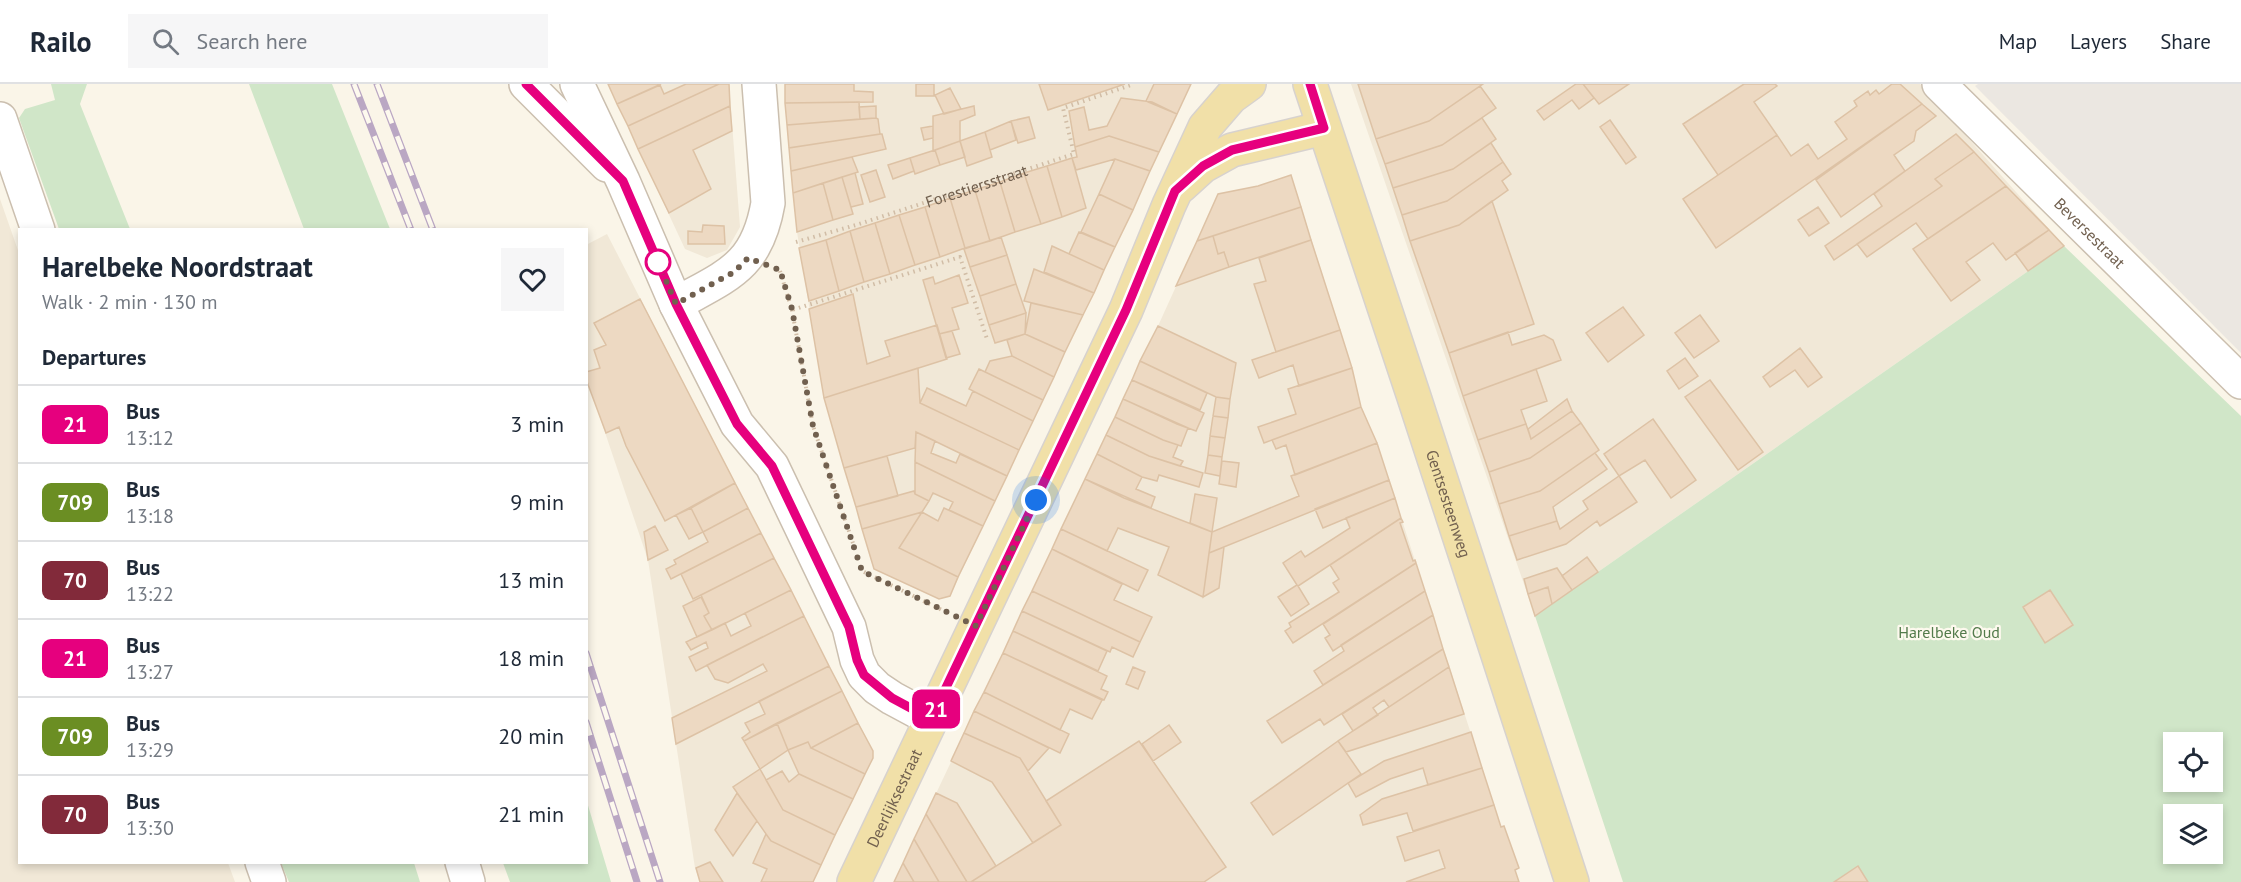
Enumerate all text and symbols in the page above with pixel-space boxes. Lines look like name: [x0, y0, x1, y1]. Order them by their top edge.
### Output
search box: [128, 14, 548, 68]
text: Railo: [30, 23, 92, 60]
icon: search: [149, 25, 182, 58]
text: Search here: [197, 27, 308, 55]
text: Map: [1999, 28, 2037, 55]
text: Layers: [2070, 28, 2127, 55]
text: Share: [2160, 28, 2211, 55]
street label: Forestiersstraat: [923, 160, 1031, 212]
street label: Beversestraat: [2050, 193, 2130, 273]
text: Harelbeke Noordstraat: [42, 248, 313, 285]
button: heart: [501, 248, 564, 311]
unlabelled marker: [645, 249, 671, 275]
text: Walk · 2 min · 130 m: [42, 289, 218, 315]
text: Departures: [42, 343, 146, 371]
text: Bus: [126, 397, 160, 425]
text: 3 min: [510, 410, 564, 438]
text: 21: [63, 411, 87, 438]
text: 13:12: [126, 425, 174, 451]
street label: Gentsesteenweg: [1422, 447, 1476, 560]
text: Bus: [126, 475, 160, 503]
your location: [1021, 485, 1051, 515]
text: 9 min: [510, 488, 564, 516]
text: 709: [57, 489, 93, 516]
text: 13:18: [126, 503, 174, 529]
text: Bus: [126, 553, 160, 581]
text: 13 min: [498, 566, 564, 594]
text: 70: [63, 567, 87, 594]
text: 13:22: [126, 581, 174, 607]
park label: Harelbeke Oud: [1898, 622, 2000, 642]
text: Bus: [126, 631, 160, 659]
text: 18 min: [498, 644, 564, 672]
text: 21: [63, 645, 87, 672]
text: 13:27: [126, 659, 174, 685]
line badge: 21: [909, 690, 963, 728]
text: 21: [924, 696, 948, 723]
text: Bus: [126, 709, 160, 737]
text: 20 min: [498, 722, 564, 750]
text: 709: [57, 723, 93, 750]
map controls: [2163, 732, 2223, 864]
button: locate: [2163, 732, 2223, 792]
text: 13:29: [126, 737, 174, 763]
street label: Deerlijksestraat: [862, 745, 926, 851]
text: Bus: [126, 787, 160, 815]
text: 21 min: [498, 800, 564, 828]
text: 70: [63, 801, 87, 828]
button: layers: [2163, 804, 2223, 864]
text: 13:30: [126, 815, 174, 841]

